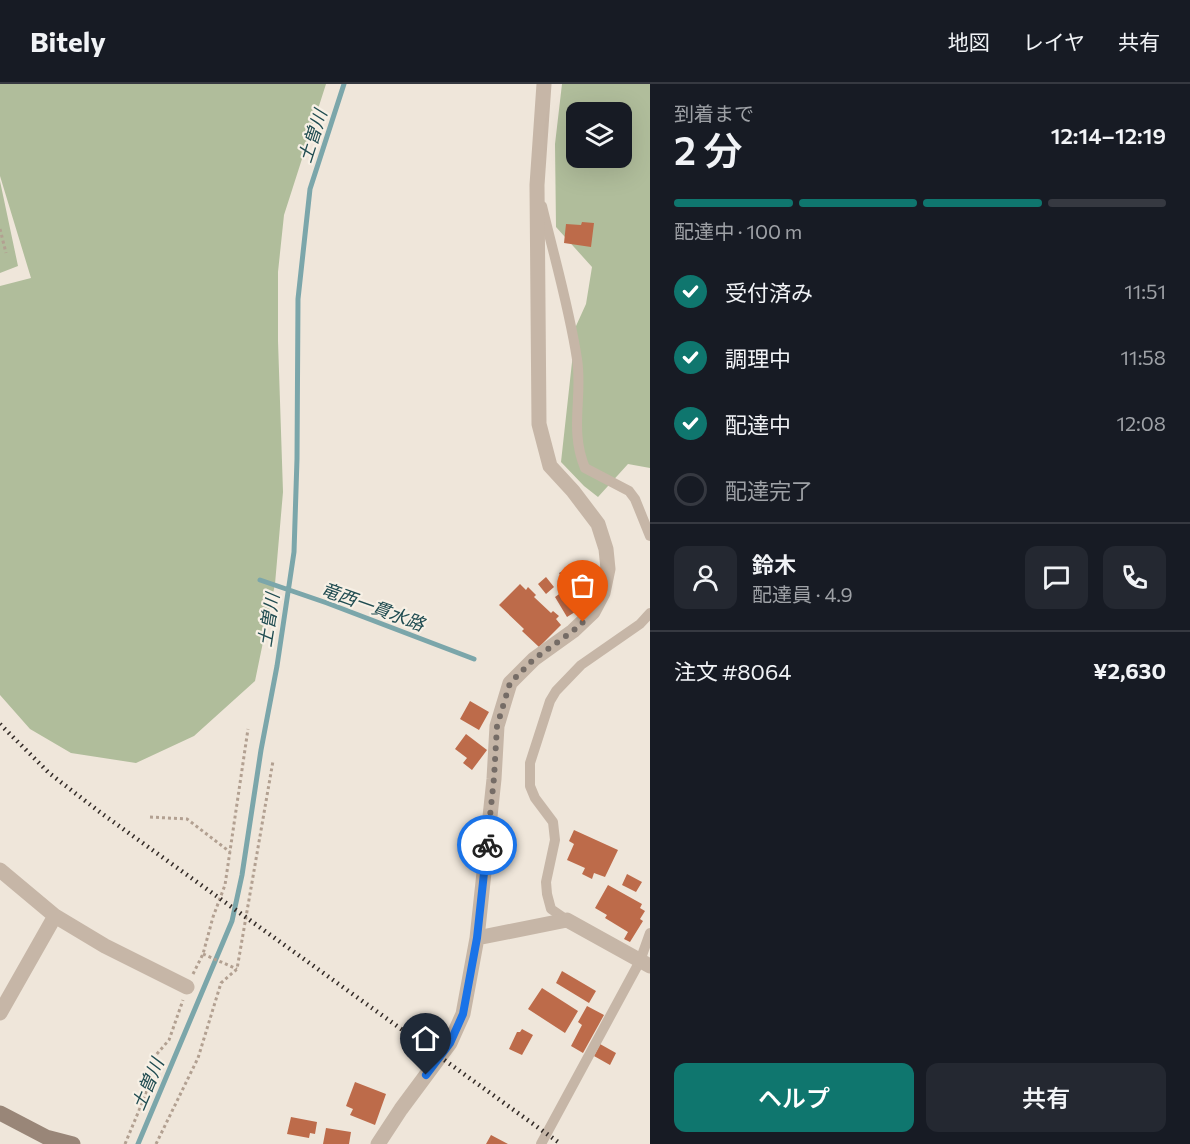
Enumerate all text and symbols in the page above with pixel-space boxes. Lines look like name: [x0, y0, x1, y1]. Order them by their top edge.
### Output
text: Bitely: [30, 24, 106, 58]
text: 地図: [948, 29, 990, 54]
text: レイヤ: [1023, 29, 1085, 54]
text: 共有: [1118, 29, 1160, 54]
text: 到着まで: [674, 101, 754, 125]
map controls: [566, 102, 632, 168]
button: layers: [566, 102, 632, 168]
water label: 土曽川: [293, 105, 331, 165]
text: 12:14–12:19: [1051, 122, 1166, 149]
text: 2 分: [674, 125, 742, 173]
text: 配達中 · 100 m: [674, 219, 802, 243]
icon: check: [674, 275, 707, 308]
text: 受付済み: [725, 279, 813, 306]
text: 11:51: [1124, 279, 1166, 303]
icon: check: [674, 341, 707, 374]
text: 調理中: [725, 345, 791, 372]
text: 11:58: [1121, 345, 1166, 369]
icon: check: [674, 407, 707, 440]
text: 配達中: [725, 411, 791, 438]
text: 12:08: [1116, 411, 1166, 435]
text: 配達完了: [725, 477, 813, 504]
button: person: [674, 546, 737, 609]
button: chat: [1025, 546, 1088, 609]
button: phone: [1103, 546, 1166, 609]
text: 鈴木: [752, 551, 796, 578]
pin: [557, 560, 608, 622]
icon: bag: [566, 569, 599, 602]
water label: 竜西一貫水路: [318, 577, 429, 635]
text: 配達員 · 4.9: [752, 582, 853, 606]
water label: 土曽川: [253, 590, 283, 648]
text: ¥2,630: [1093, 657, 1166, 684]
text: 注文 #8064: [674, 658, 792, 685]
courier: [457, 815, 517, 875]
icon: bike: [471, 829, 504, 862]
pin: [400, 1013, 451, 1075]
icon: home: [409, 1022, 442, 1055]
water label: 土曽川: [126, 1053, 168, 1113]
button: ヘルプ: [674, 1063, 914, 1132]
button: 共有: [926, 1063, 1166, 1132]

